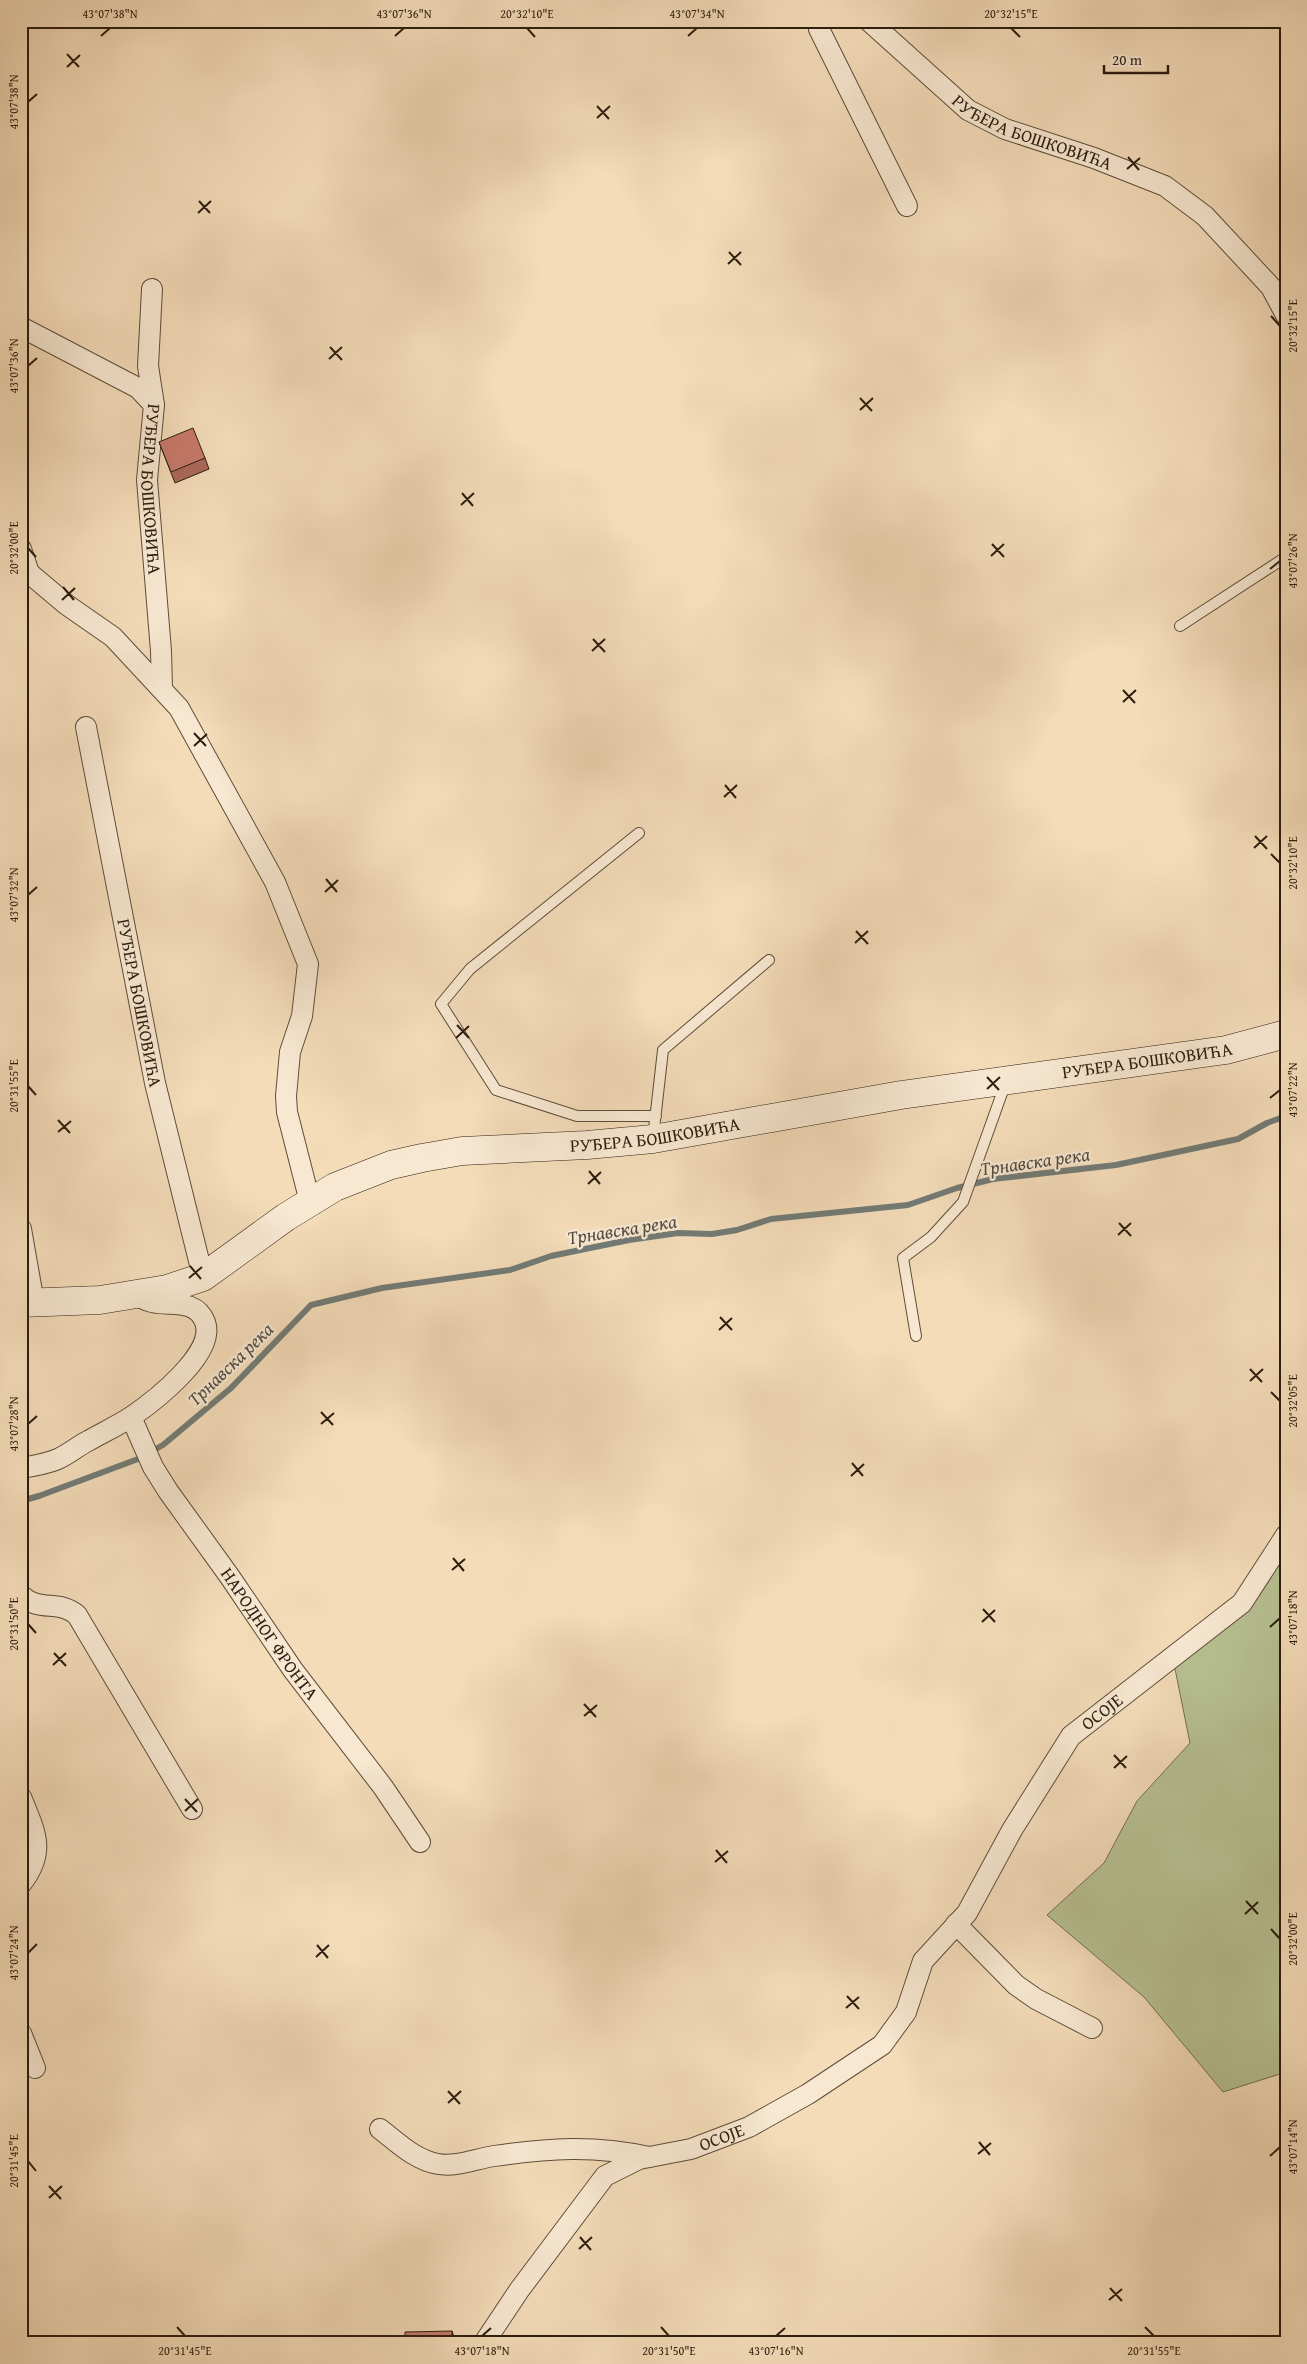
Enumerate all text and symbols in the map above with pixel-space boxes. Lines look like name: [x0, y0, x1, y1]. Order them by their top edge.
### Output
text: 43°07'38"N: [82, 5, 138, 22]
text: 43°07'36"N: [376, 5, 432, 22]
text: 20°32'10"E: [500, 5, 554, 22]
text: 43°07'34"N: [669, 5, 725, 22]
text: 20°32'15"E: [984, 5, 1038, 22]
scale bar: [1104, 42, 1168, 74]
text: 20 m: [1112, 49, 1143, 70]
text: 43°07'38"N: [5, 74, 22, 130]
street label: РУЂЕРА БОШКОВИЋА: [946, 88, 1116, 177]
text: 20°32'15"E: [1284, 299, 1301, 353]
text: 43°07'36"N: [5, 338, 22, 394]
street label: РУЂЕРА БОШКОВИЋА: [134, 403, 169, 576]
text: 20°32'00"E: [5, 521, 22, 575]
text: 43°07'26"N: [1284, 533, 1301, 589]
text: 20°32'10"E: [1284, 836, 1301, 890]
text: 43°07'32"N: [5, 867, 22, 923]
street label: РУЂЕРА БОШКОВИЋА: [110, 916, 170, 1089]
street label: РУЂЕРА БОШКОВИЋА: [1060, 1035, 1235, 1086]
text: 20°31'55"E: [5, 1059, 22, 1113]
text: 43°07'22"N: [1284, 1062, 1301, 1118]
street label: РУЂЕРА БОШКОВИЋА: [569, 1110, 742, 1159]
water label: Трнавска река: [978, 1139, 1092, 1183]
water label: Трнавска река: [565, 1207, 679, 1251]
water label: Трнавска река: [181, 1315, 280, 1412]
text: 20°32'05"E: [1284, 1374, 1301, 1428]
text: 43°07'28"N: [5, 1396, 22, 1452]
street label: НАРОДНОГ ФРОНТА: [214, 1562, 325, 1705]
text: 43°07'18"N: [1284, 1590, 1301, 1646]
text: 20°31'50"E: [5, 1597, 22, 1651]
street label: ОСОЈЕ: [1075, 1687, 1128, 1736]
text: 20°32'00"E: [1284, 1912, 1301, 1966]
text: 43°07'24"N: [5, 1925, 22, 1981]
street label: ОСОЈЕ: [695, 2116, 748, 2158]
text: 43°07'14"N: [1284, 2119, 1301, 2175]
text: 20°31'45"E: [5, 2134, 22, 2188]
text: 20°31'45"E: [158, 2342, 212, 2359]
text: 43°07'18"N: [454, 2342, 510, 2359]
text: 20°31'50"E: [642, 2342, 696, 2359]
text: 43°07'16"N: [748, 2342, 804, 2359]
text: 20°31'55"E: [1127, 2342, 1181, 2359]

